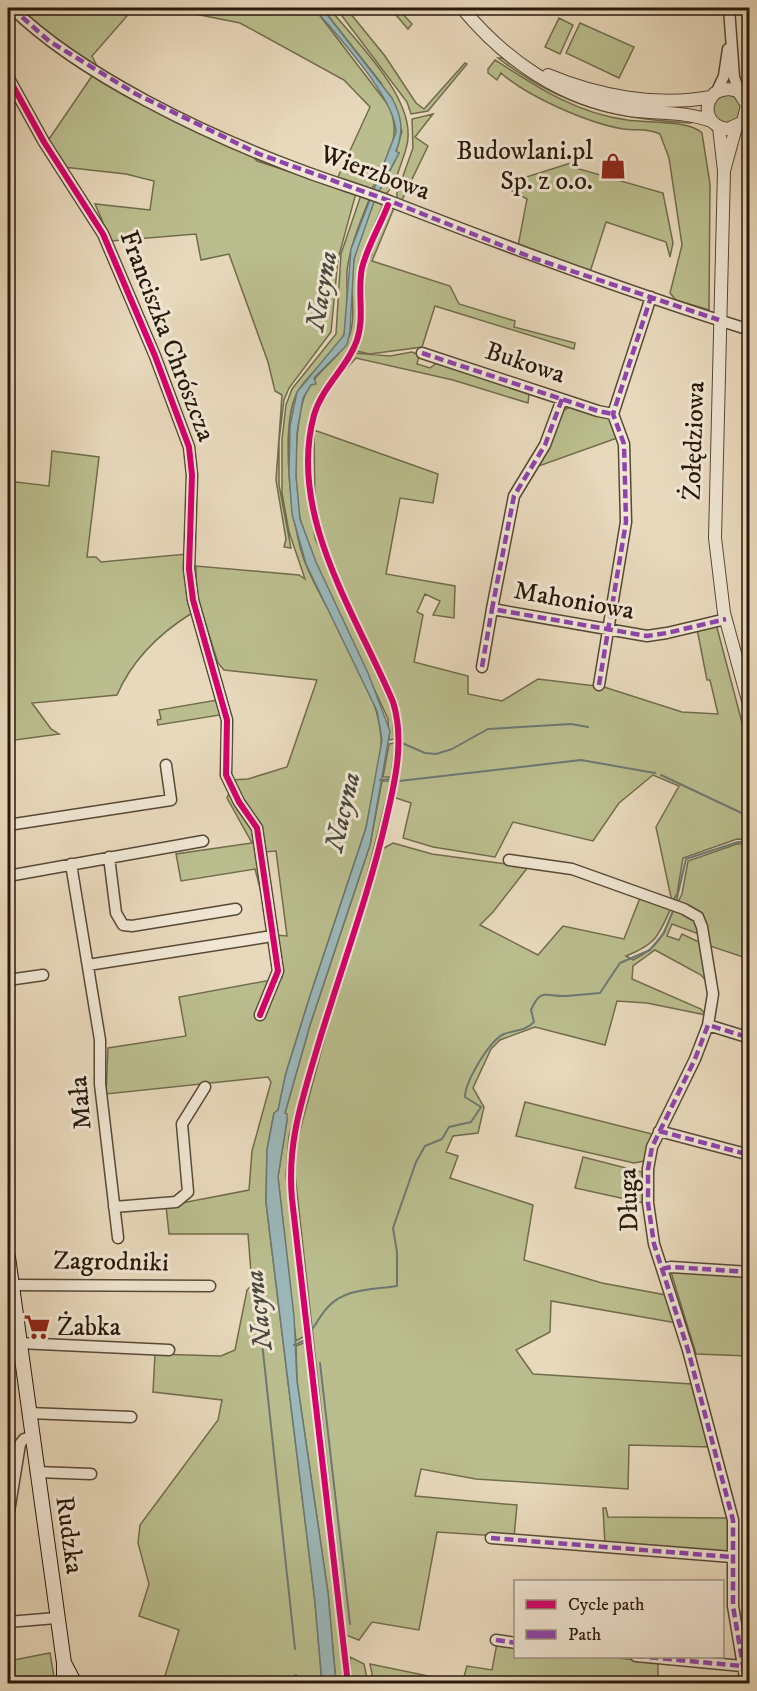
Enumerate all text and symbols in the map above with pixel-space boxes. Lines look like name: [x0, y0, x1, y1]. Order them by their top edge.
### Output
place label: Budowlani.pl Sp. z o.o.: [456, 135, 593, 198]
street label: Wierzbowa: [315, 138, 435, 208]
shop icon: Budowlani.pl Sp. z o.o.: [598, 151, 628, 181]
street label: Franciszka Chrószcza: [112, 226, 222, 446]
water label: Nacyna: [298, 248, 346, 336]
street label: Bukowa: [481, 335, 569, 391]
street label: Żołędziowa: [675, 381, 713, 501]
street label: Mahoniowa: [511, 574, 637, 628]
water label: Nacyna: [317, 769, 369, 857]
street label: Mała: [62, 1075, 100, 1131]
street label: Długa: [611, 1168, 647, 1232]
street label: Zagrodniki: [53, 1244, 169, 1280]
water label: Nacyna: [237, 1268, 281, 1354]
place label: Żabka: [57, 1311, 121, 1344]
supermarket icon: Żabka: [22, 1312, 52, 1342]
street label: Rudzka: [47, 1494, 91, 1576]
legend: [514, 1580, 724, 1658]
text: Cycle path: [568, 1594, 645, 1616]
text: Path: [568, 1624, 602, 1646]

